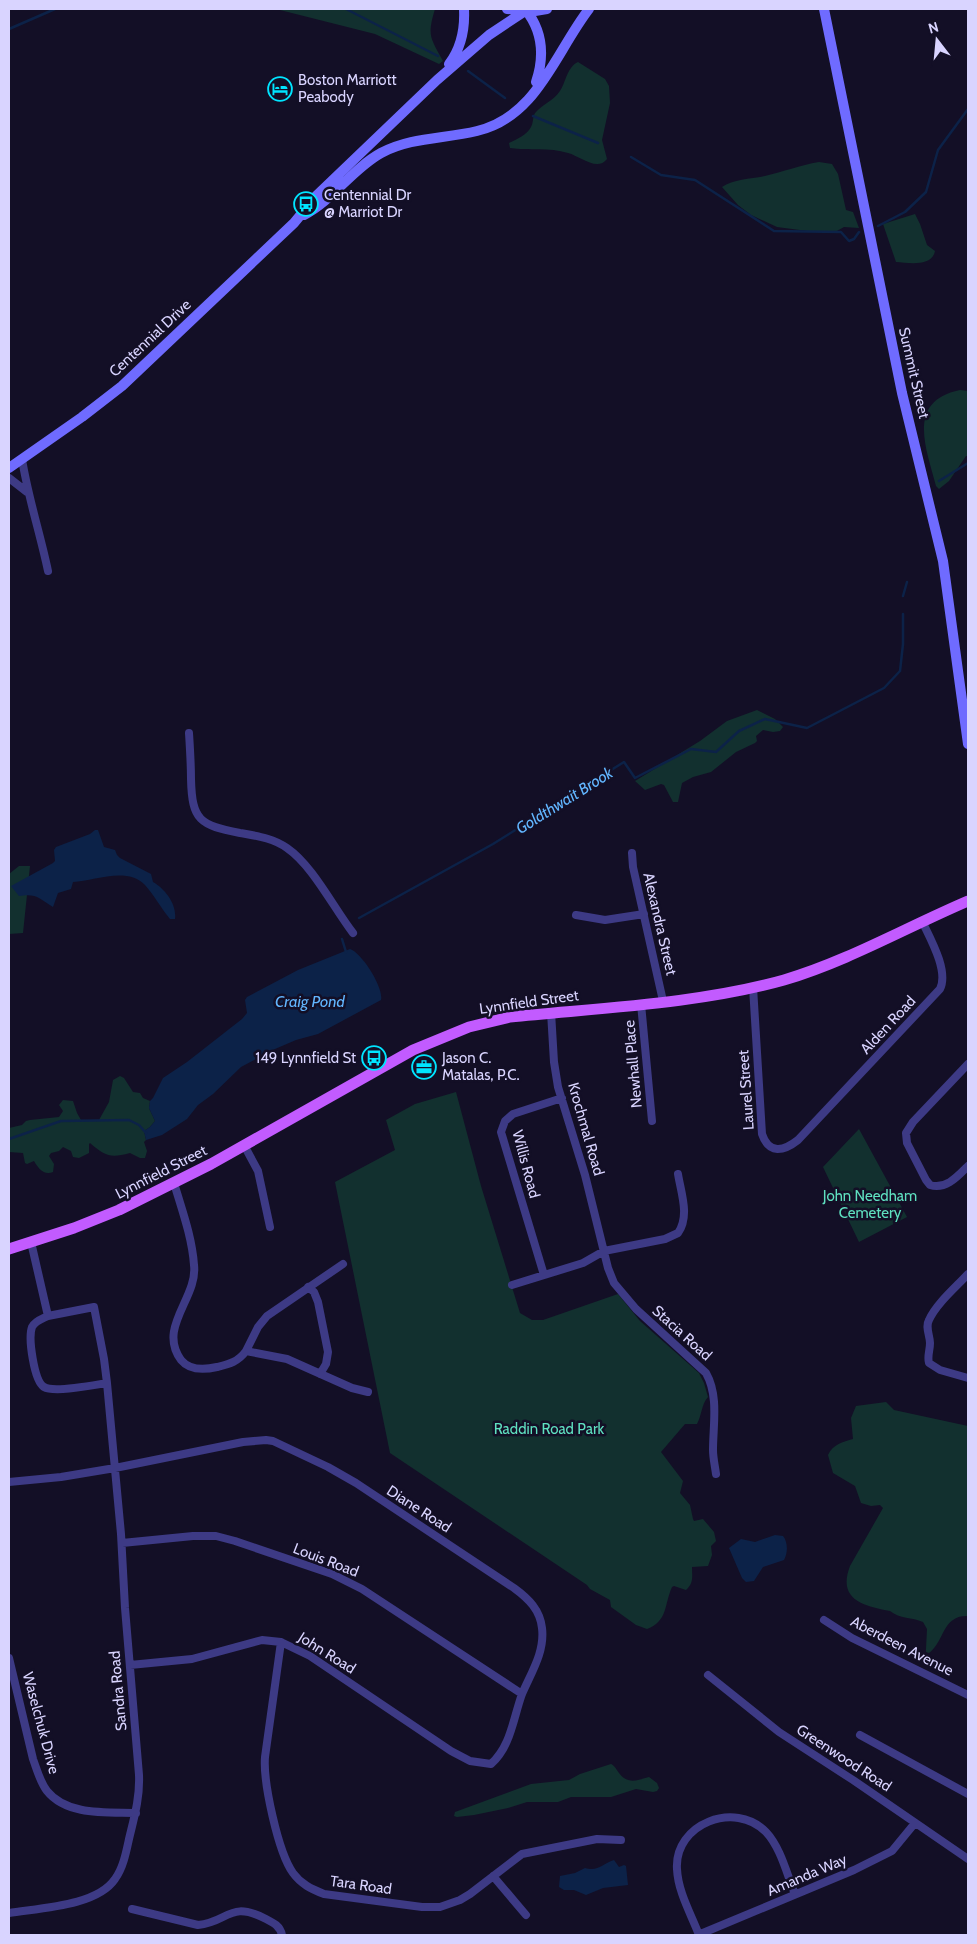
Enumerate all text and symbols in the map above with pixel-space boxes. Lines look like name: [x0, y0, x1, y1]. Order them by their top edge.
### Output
north arrow: [912, 15, 962, 65]
text: N: [926, 17, 941, 38]
place label: Boston Marriott Peabody: [298, 71, 397, 106]
hotel icon: Boston Marriott Peabody: [267, 76, 293, 102]
place label: Centennial Dr @ Marriot Dr: [324, 186, 412, 221]
bus stop icon: Centennial Dr @ Marriot Dr: [293, 191, 319, 217]
street label: Centennial Drive: [105, 295, 195, 381]
street label: Summit Street: [895, 326, 933, 420]
water label: Goldthwait Brook: [512, 762, 617, 838]
street label: Alexandra Street: [639, 871, 681, 977]
street label: Lynnfield Street: [478, 986, 580, 1018]
water label: Craig Pond: [275, 992, 346, 1011]
street label: Alden Road: [857, 992, 919, 1058]
street label: Newhall Place: [620, 1019, 646, 1109]
bus stop icon: 149 Lynnfield St: [361, 1045, 387, 1071]
place label: 149 Lynnfield St: [255, 1049, 356, 1067]
place label: Jason C. Matalas, P.C.: [441, 1049, 520, 1084]
street label: Laurel Street: [734, 1049, 758, 1131]
office icon: Jason C. Matalas, P.C.: [411, 1054, 437, 1080]
street label: Krochmal Road: [564, 1080, 608, 1178]
street label: Willis Road: [508, 1128, 544, 1200]
street label: Lynnfield Street: [112, 1141, 210, 1203]
park label: John Needham Cemetery: [822, 1187, 917, 1222]
street label: Stacia Road: [649, 1302, 715, 1364]
park label: Raddin Road Park: [494, 1420, 605, 1438]
street label: Diane Road: [383, 1482, 455, 1536]
street label: Louis Road: [291, 1539, 361, 1581]
street label: Aberdeen Avenue: [848, 1612, 957, 1680]
street label: John Road: [294, 1628, 359, 1678]
street label: Sandra Road: [106, 1650, 130, 1732]
street label: Waselchuk Drive: [19, 1670, 63, 1776]
street label: Greenwood Road: [793, 1721, 895, 1795]
street label: Amanda Way: [764, 1850, 850, 1900]
street label: Tara Road: [329, 1872, 393, 1898]

